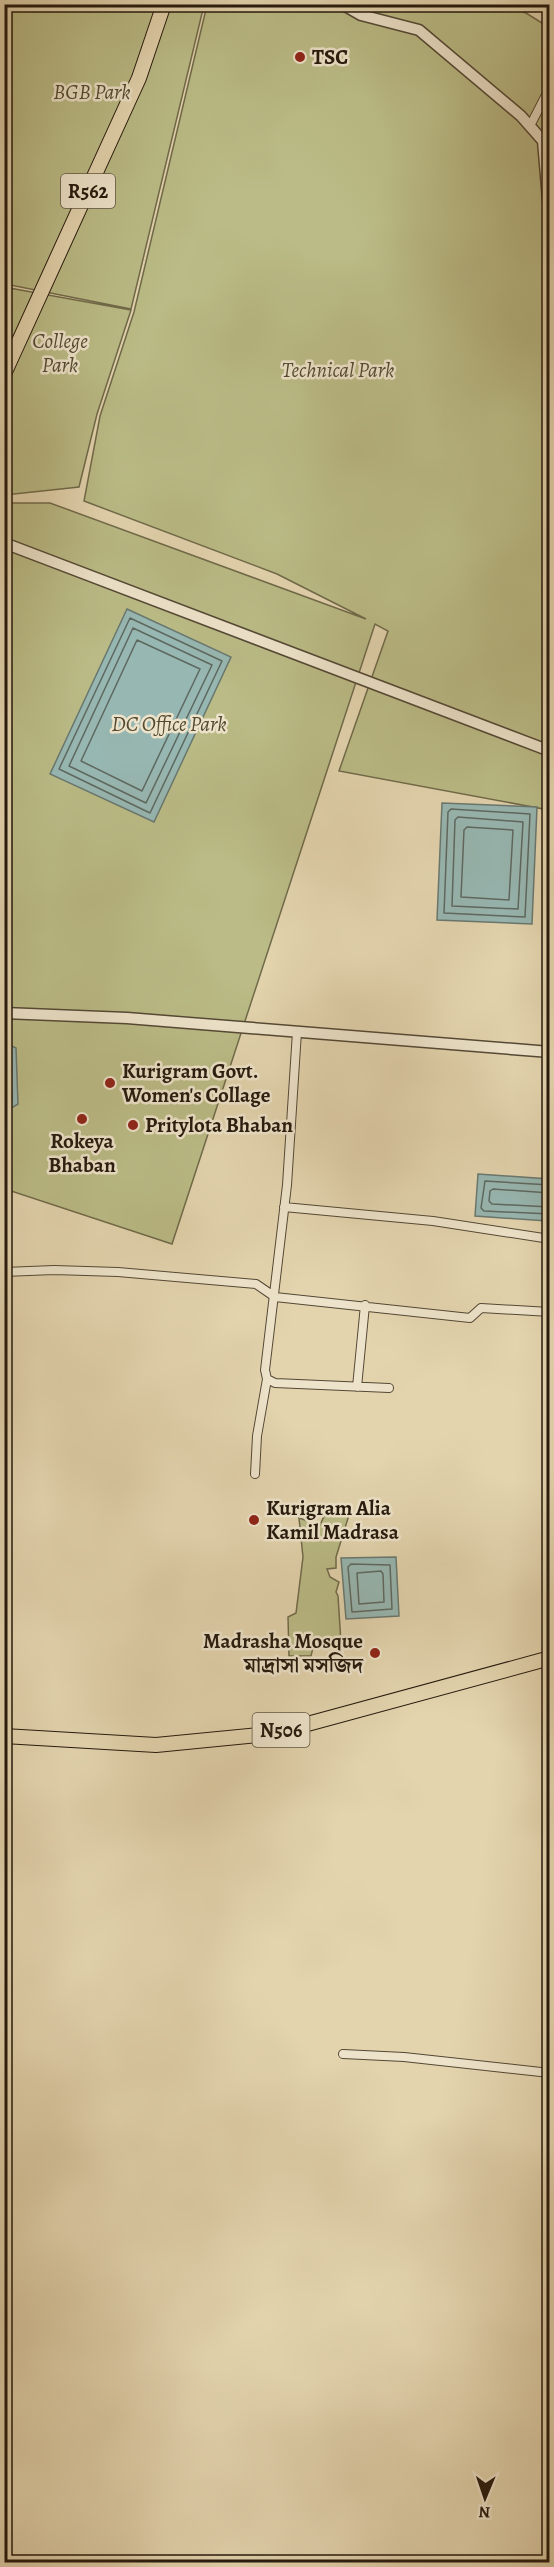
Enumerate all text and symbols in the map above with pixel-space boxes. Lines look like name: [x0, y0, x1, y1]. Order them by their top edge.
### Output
place label: TSC: [312, 43, 348, 71]
marker: TSC: [293, 50, 307, 64]
park label: BGB Park: [53, 78, 131, 106]
road number: R562: [61, 174, 115, 208]
park label: College Park: [32, 327, 88, 379]
park label: Technical Park: [282, 356, 394, 384]
park label: DC Office Park: [111, 710, 227, 738]
place label: Kurigram Govt. Women's Collage: [121, 1057, 271, 1109]
marker: Kurigram Govt. Women's Collage: [103, 1076, 117, 1090]
place label: Pritylota Bhaban: [145, 1111, 293, 1139]
marker: Rokeya Bhaban: [75, 1112, 89, 1126]
marker: Pritylota Bhaban: [126, 1118, 140, 1132]
place label: Rokeya Bhaban: [48, 1127, 116, 1179]
place label: Kurigram Alia Kamil Madrasa: [266, 1494, 400, 1546]
marker: Kurigram Alia Kamil Madrasa: [247, 1513, 261, 1527]
place label: Madrasha Mosque মাদ্রাসা মসজিদ: [203, 1627, 364, 1679]
marker: Madrasha Mosque মাদ্রাসা মসজিদ: [368, 1646, 382, 1660]
road number: N506: [252, 1713, 310, 1747]
north arrow: [455, 2468, 515, 2528]
text: N: [478, 2501, 491, 2523]

